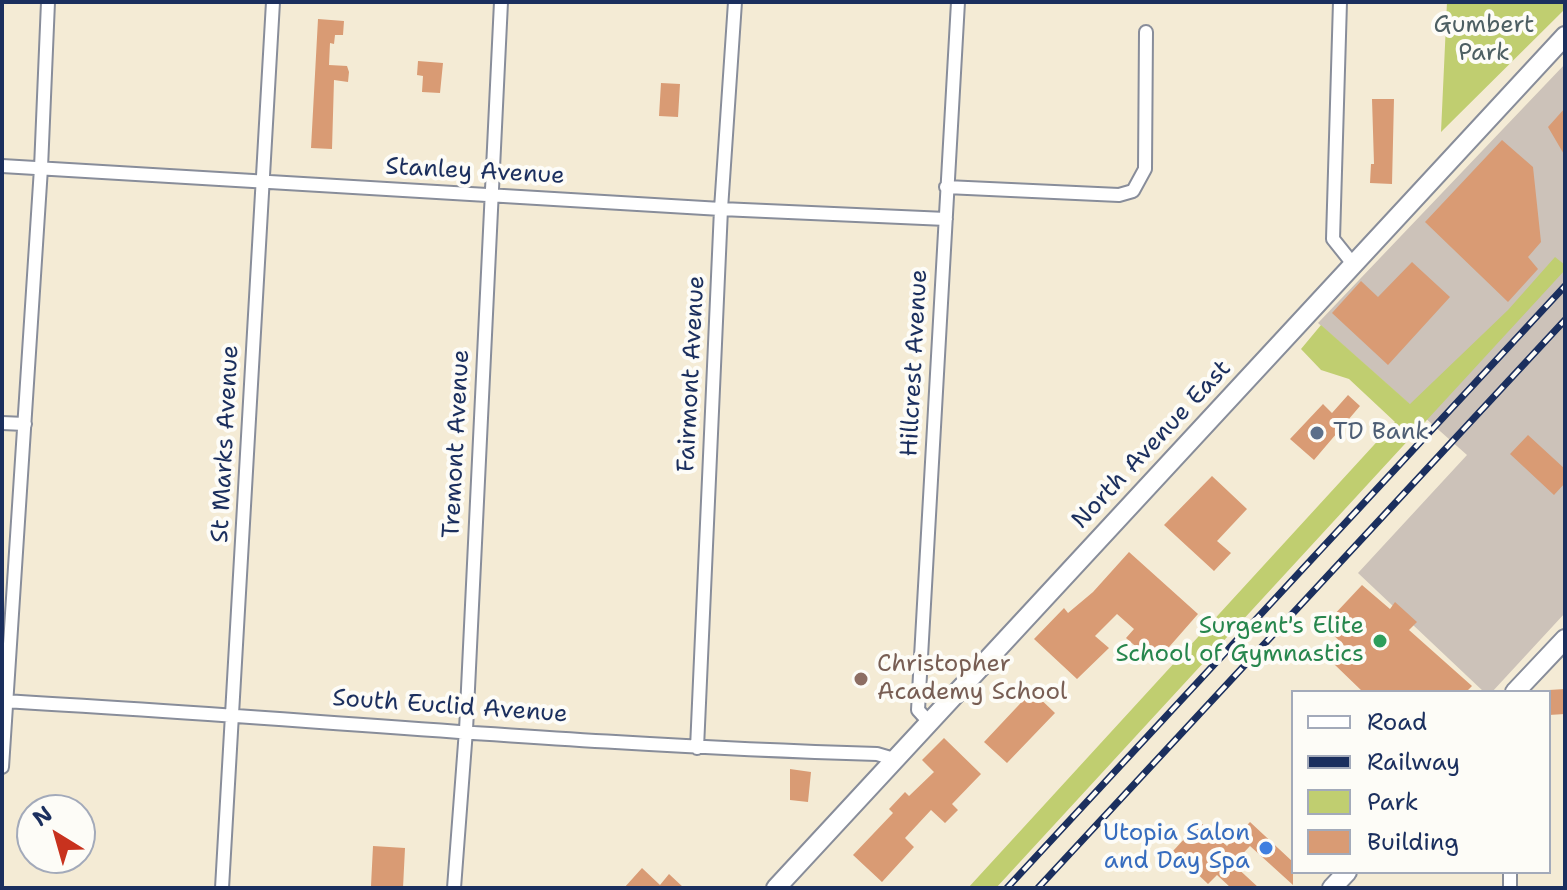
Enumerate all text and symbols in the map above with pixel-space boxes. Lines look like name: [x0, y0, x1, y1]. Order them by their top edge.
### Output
park label: Gumbert Park: [1434, 12, 1534, 68]
street label: Stanley Avenue: [385, 153, 565, 191]
street label: Hillcrest Avenue: [896, 269, 934, 457]
street label: Fairmont Avenue: [672, 275, 712, 473]
street label: St Marks Avenue: [206, 344, 246, 544]
street label: Tremont Avenue: [438, 349, 476, 539]
street label: North Avenue East: [1066, 355, 1238, 535]
place label: TD Bank: [1333, 419, 1429, 447]
marker: TD Bank: [1308, 424, 1326, 442]
place label: Surgent's Elite School of Gymnastics: [1115, 613, 1364, 669]
marker: Surgent's Elite School of Gymnastics: [1371, 632, 1389, 650]
place label: Christopher Academy School: [877, 651, 1067, 707]
marker: Christopher Academy School: [852, 670, 870, 688]
street label: South Euclid Avenue: [332, 684, 568, 730]
legend: [1291, 690, 1551, 874]
text: Road: [1367, 706, 1427, 738]
text: Railway: [1367, 746, 1460, 778]
text: Park: [1367, 786, 1419, 818]
north arrow: [16, 794, 96, 874]
text: N: [27, 799, 58, 833]
place label: Utopia Salon and Day Spa: [1103, 820, 1250, 876]
text: Building: [1367, 826, 1459, 858]
marker: Utopia Salon and Day Spa: [1257, 839, 1275, 857]

